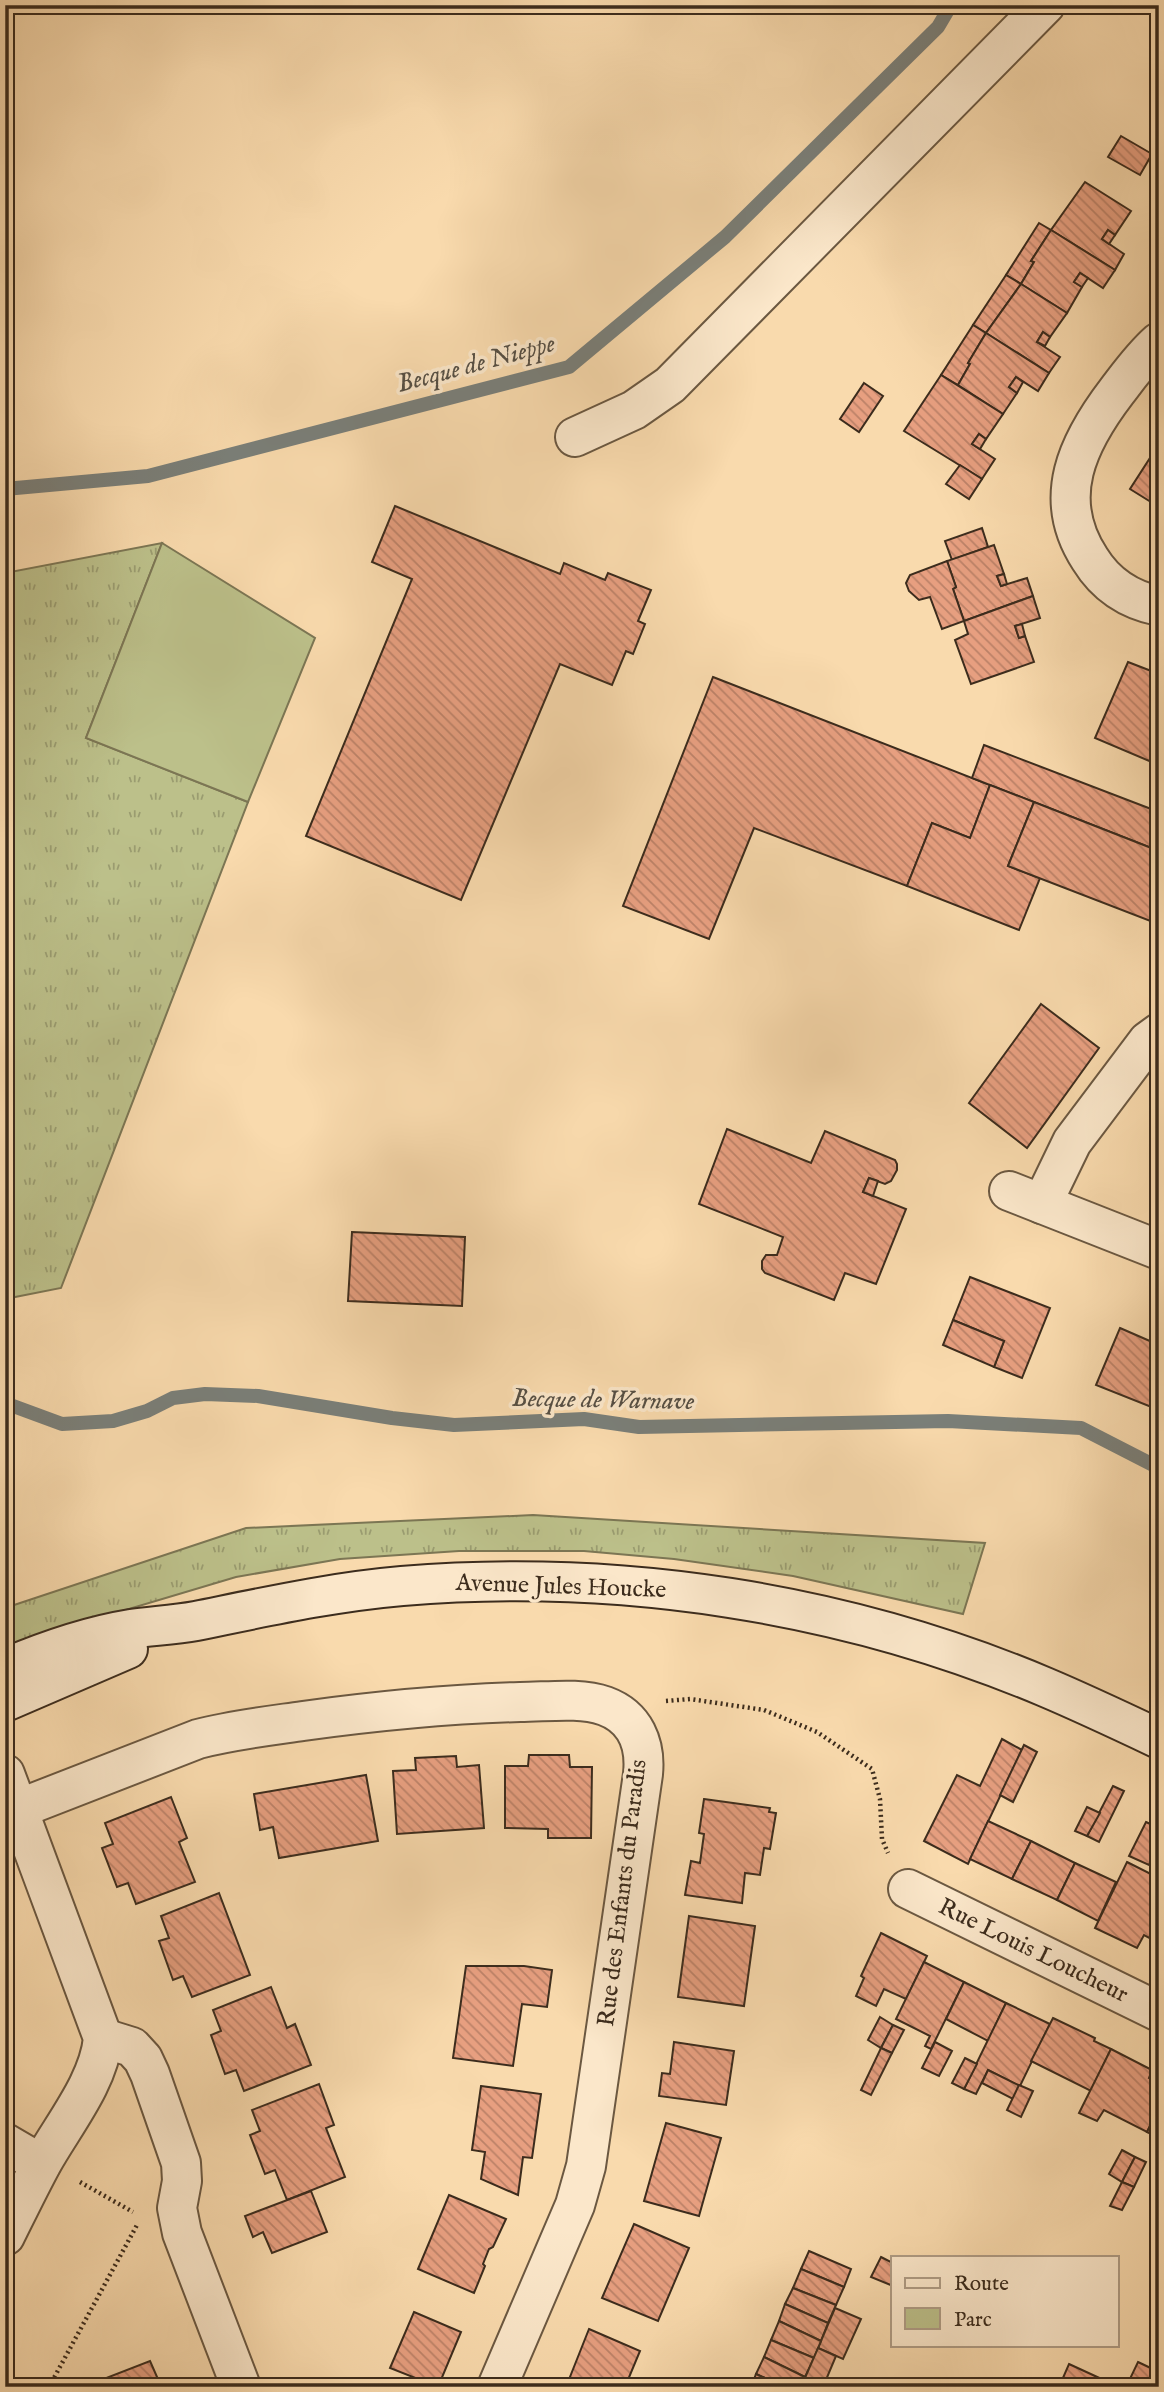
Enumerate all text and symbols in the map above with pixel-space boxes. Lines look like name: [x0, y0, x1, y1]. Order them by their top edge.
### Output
water label: Becque de Nieppe: [393, 327, 559, 401]
water label: Becque de Warnave: [511, 1382, 695, 1418]
street label: Avenue Jules Houcke: [454, 1568, 667, 1606]
street label: Rue des Enfants du Paradis: [591, 1758, 655, 2028]
street label: Rue Louis Loucheur: [933, 1892, 1133, 2010]
legend: [891, 2256, 1118, 2346]
text: Route: [954, 2271, 1009, 2298]
text: Parc: [954, 2307, 992, 2334]

